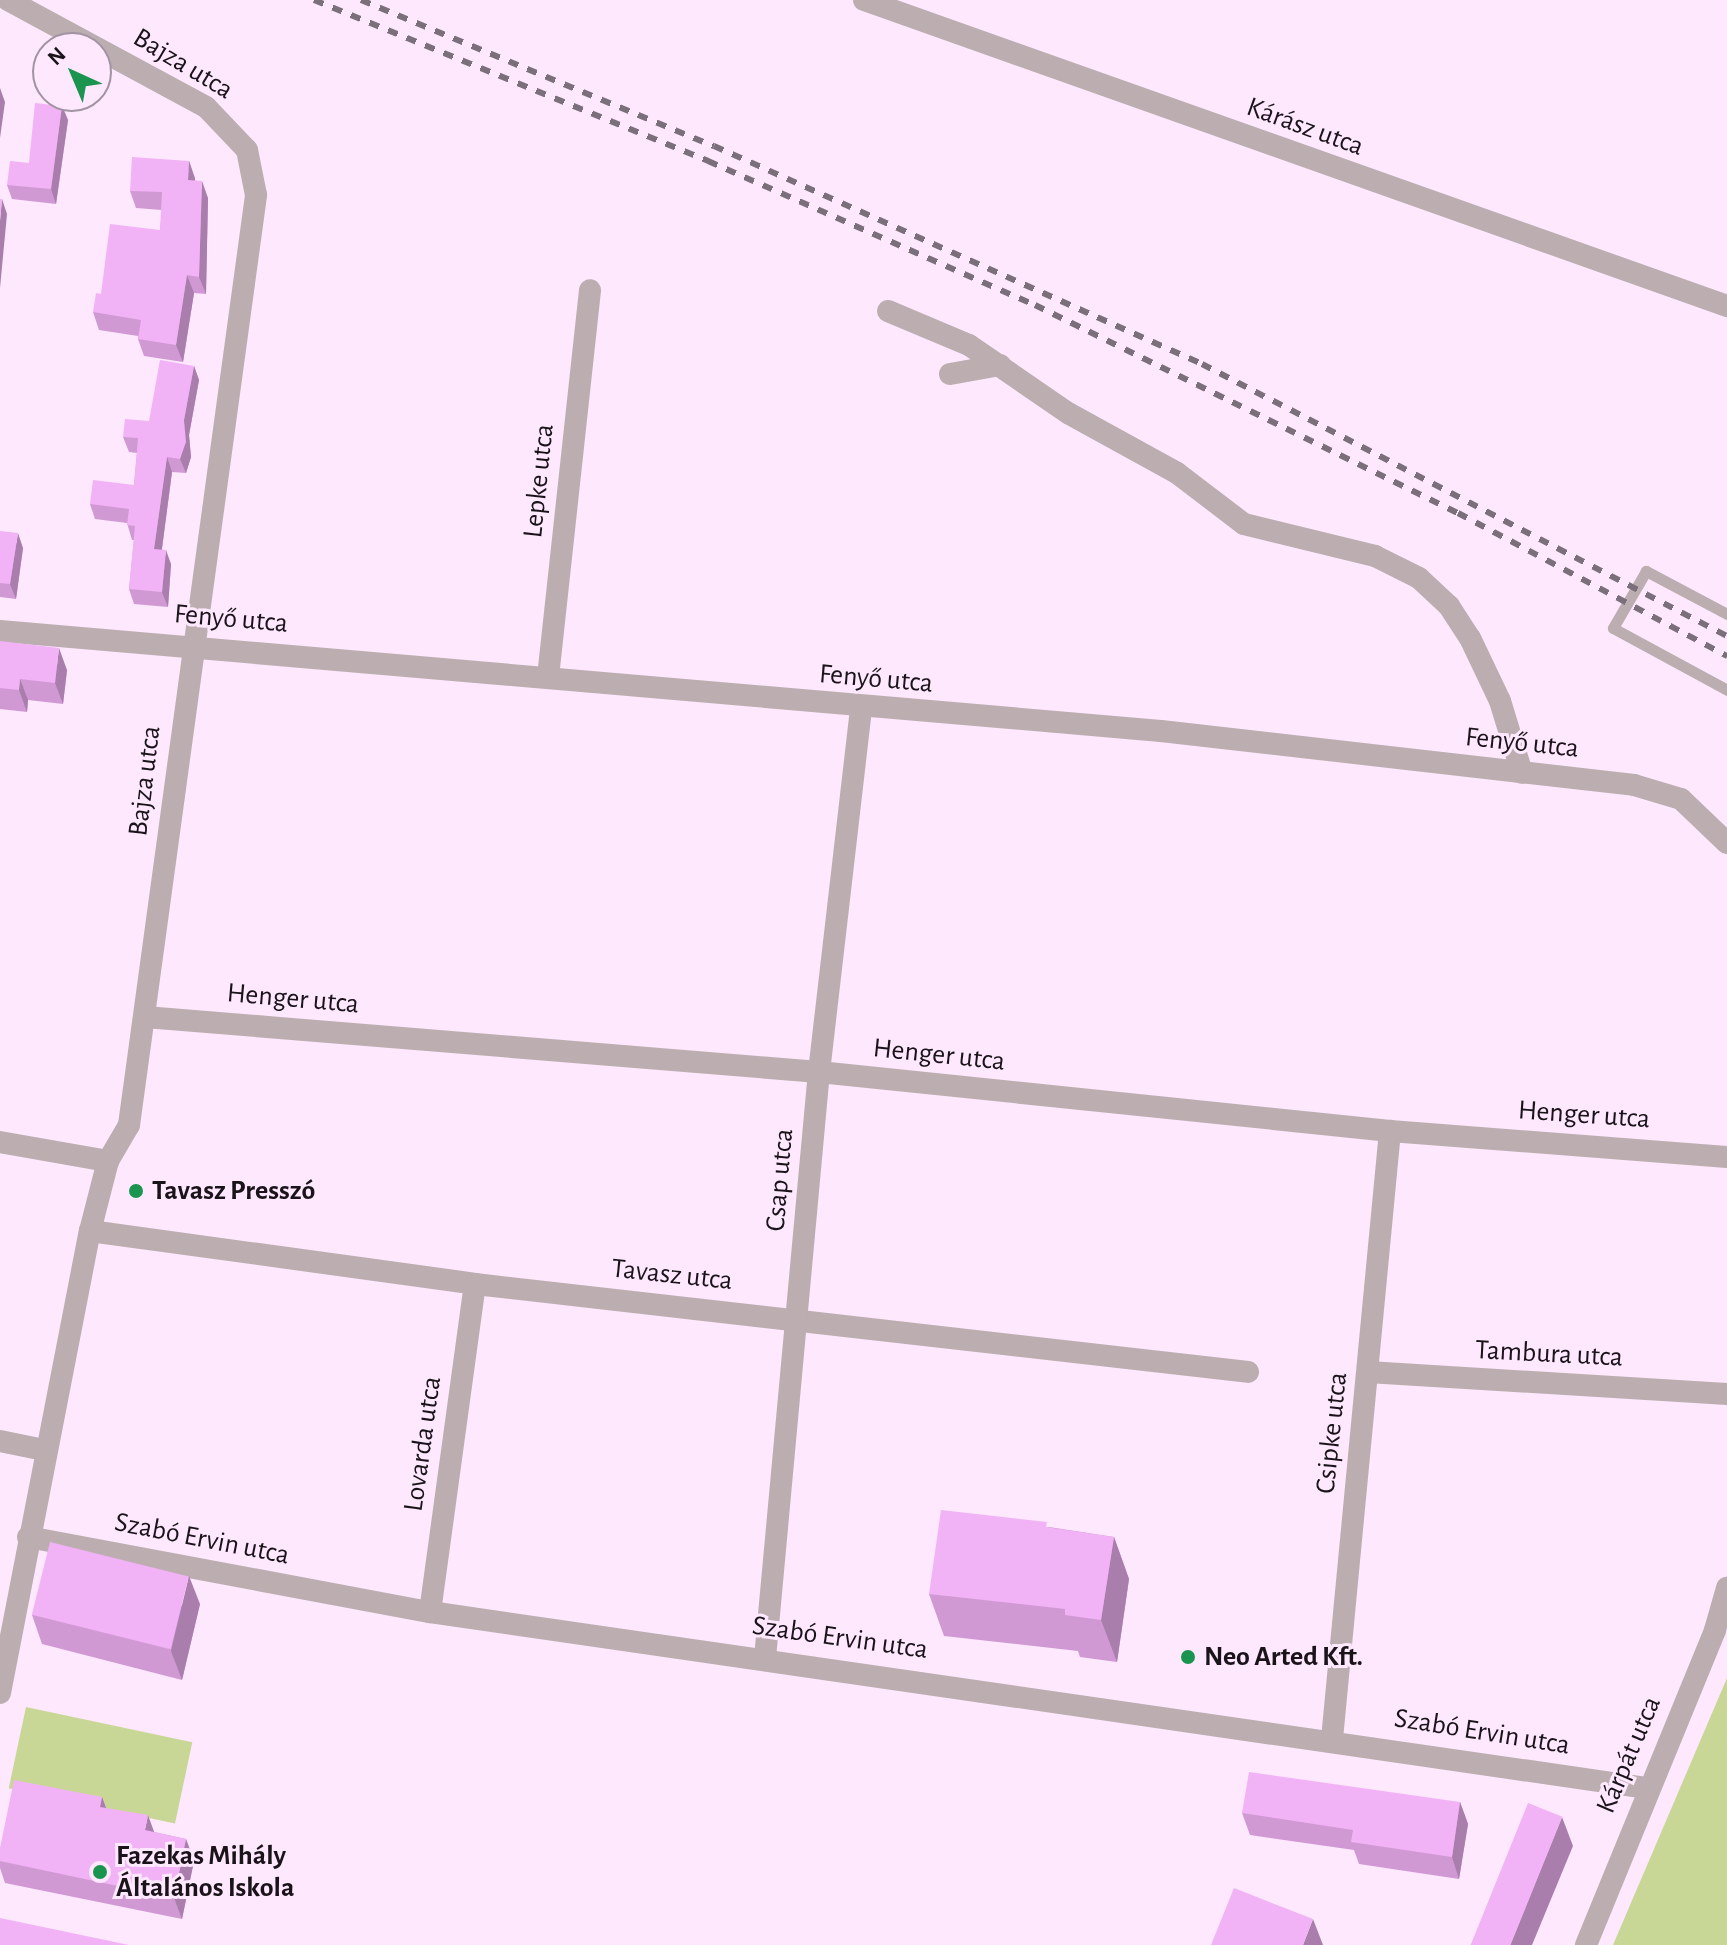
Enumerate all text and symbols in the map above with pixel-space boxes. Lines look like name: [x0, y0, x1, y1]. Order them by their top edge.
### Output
street label: Bajza utca: [127, 21, 239, 107]
north arrow: [32, 32, 112, 112]
text: N: [44, 43, 70, 69]
street label: Kárász utca: [1242, 90, 1368, 164]
street label: Lepke utca: [516, 422, 562, 540]
street label: Fenyő utca: [173, 597, 289, 641]
street label: Fenyő utca: [818, 657, 934, 701]
street label: Fenyő utca: [1463, 720, 1581, 766]
street label: Bajza utca: [122, 724, 168, 838]
street label: Henger utca: [226, 976, 360, 1022]
street label: Henger utca: [871, 1031, 1007, 1079]
street label: Henger utca: [1517, 1094, 1651, 1136]
street label: Csap utca: [759, 1127, 801, 1233]
place label: Tavasz Presszó: [152, 1174, 315, 1208]
marker: Tavasz Presszó: [127, 1182, 145, 1200]
street label: Tavasz utca: [610, 1252, 734, 1298]
street label: Tambura utca: [1474, 1333, 1624, 1375]
street label: Csipke utca: [1309, 1371, 1355, 1495]
street label: Lovarda utca: [397, 1374, 449, 1514]
street label: Szabó Ervin utca: [112, 1506, 292, 1572]
street label: Szabó Ervin utca: [750, 1609, 930, 1667]
place label: Neo Arted Kft.: [1204, 1640, 1363, 1674]
marker: Neo Arted Kft.: [1179, 1648, 1197, 1666]
street label: Kárpát utca: [1589, 1691, 1669, 1819]
street label: Szabó Ervin utca: [1392, 1702, 1572, 1762]
place label: Fazekas Mihály Általános Iskola: [116, 1839, 294, 1905]
marker: Fazekas Mihály Általános Iskola: [91, 1863, 109, 1881]

